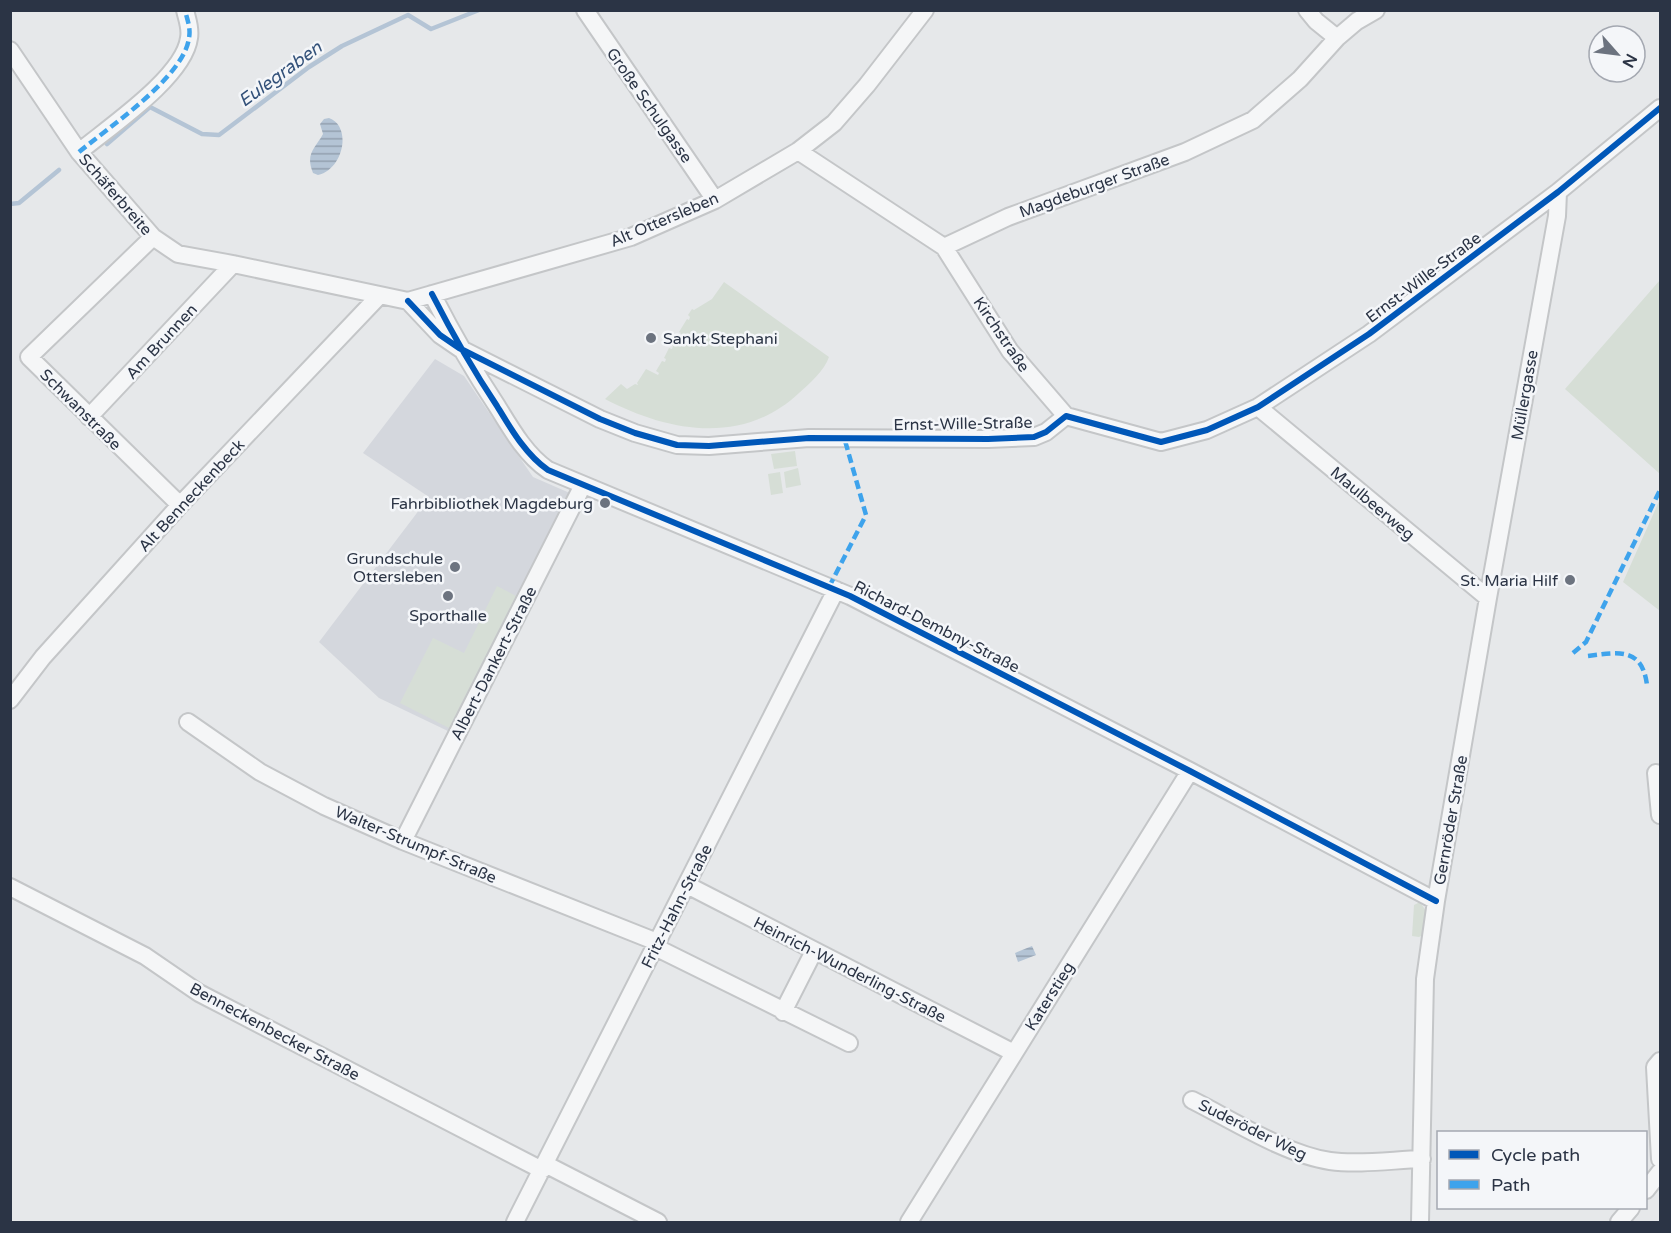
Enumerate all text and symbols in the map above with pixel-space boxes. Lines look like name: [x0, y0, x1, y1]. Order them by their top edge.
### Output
north arrow: [1587, 24, 1647, 84]
water label: Eulegraben: [234, 36, 327, 112]
street label: Große Schulgasse: [602, 44, 696, 167]
text: N: [1618, 50, 1641, 71]
street label: Magdeburger Straße: [1017, 149, 1172, 222]
street label: Schäferbreite: [74, 150, 156, 240]
street label: Alt Ottersleben: [607, 188, 722, 252]
street label: Ernst-Wille-Straße: [1362, 228, 1485, 328]
street label: Kirchstraße: [969, 293, 1034, 376]
street label: Am Brunnen: [122, 300, 202, 384]
place label: Sankt Stephani: [663, 329, 778, 349]
marker: Sankt Stephani: [644, 331, 658, 345]
street label: Müllergasse: [1507, 348, 1543, 442]
street label: Schwanstraße: [35, 365, 125, 455]
street label: Ernst-Wille-Straße: [893, 413, 1033, 435]
street label: Alt Benneckenbeck: [134, 435, 249, 556]
street label: Maulbeerweg: [1326, 463, 1419, 545]
place label: Fahrbibliothek Magdeburg: [391, 494, 593, 514]
marker: Fahrbibliothek Magdeburg: [598, 496, 612, 510]
place label: Grundschule Ottersleben: [347, 549, 443, 587]
marker: Grundschule Ottersleben: [448, 560, 462, 574]
place label: St. Maria Hilf: [1460, 571, 1559, 591]
marker: St. Maria Hilf: [1563, 573, 1577, 587]
street label: Richard-Dembny-Straße: [850, 576, 1023, 677]
street label: Albert-Dankert-Straße: [446, 583, 541, 744]
marker: Sporthalle: [441, 589, 455, 603]
place label: Sporthalle: [409, 606, 487, 626]
street label: Gernröder Straße: [1430, 754, 1472, 887]
street label: Walter-Strumpf-Straße: [332, 802, 499, 888]
street label: Fritz-Hahn-Straße: [637, 841, 717, 972]
street label: Heinrich-Wunderling-Straße: [750, 913, 949, 1027]
street label: Katerstieg: [1021, 958, 1079, 1035]
street label: Benneckenbecker Straße: [186, 979, 363, 1085]
street label: Suderöder Weg: [1195, 1095, 1310, 1165]
legend: [1437, 1131, 1647, 1209]
text: Cycle path: [1491, 1144, 1580, 1166]
text: Path: [1491, 1174, 1530, 1196]

